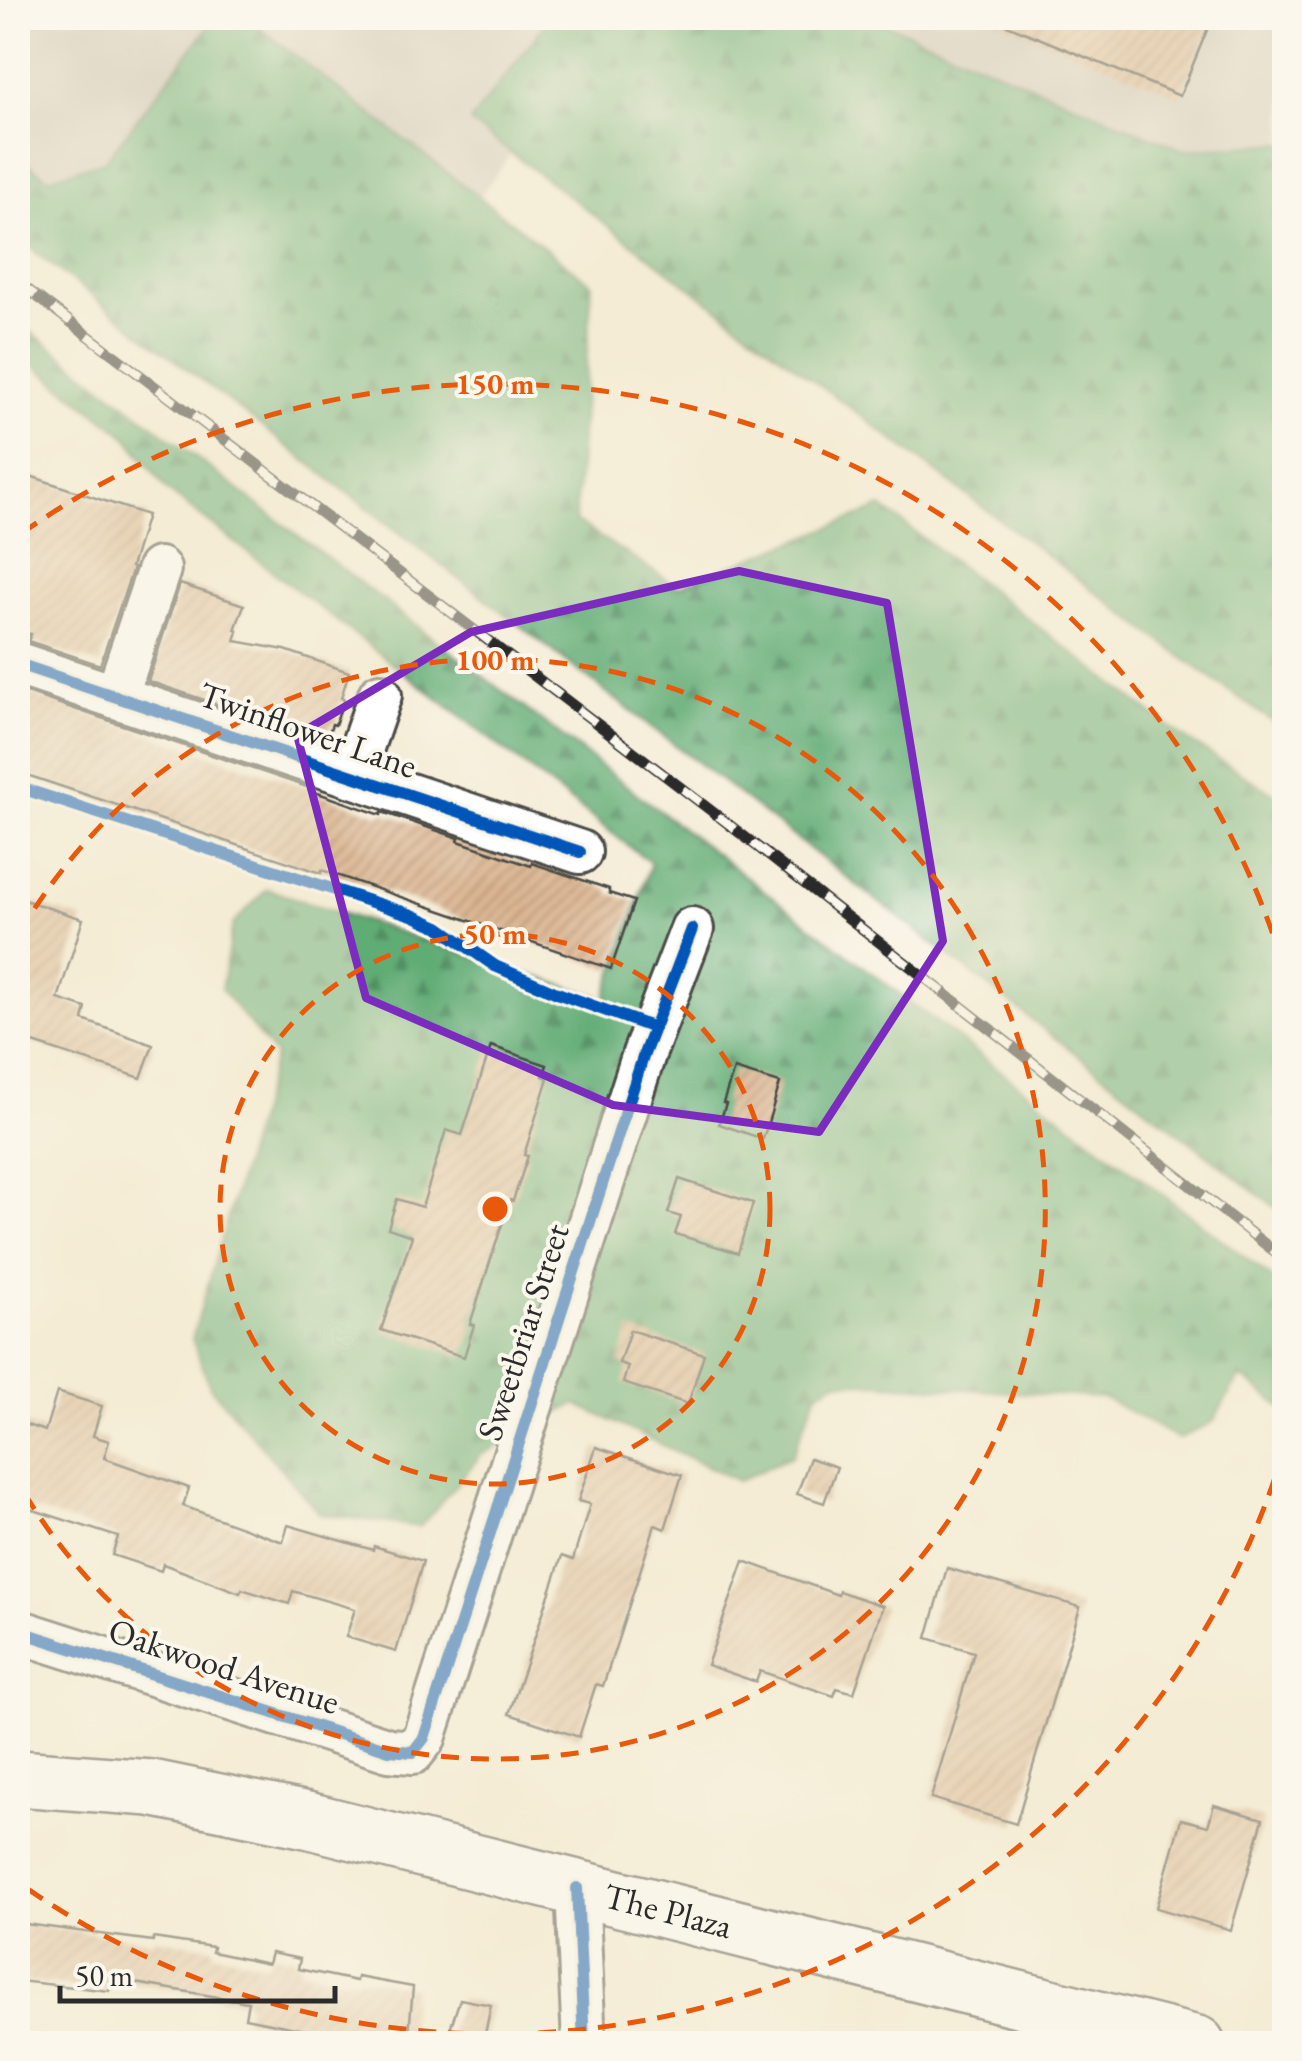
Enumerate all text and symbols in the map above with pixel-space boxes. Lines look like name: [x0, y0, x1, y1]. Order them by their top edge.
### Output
text: 150 m: [456, 364, 534, 403]
text: 100 m: [456, 640, 534, 679]
street label: Twinflower Lane: [193, 671, 423, 788]
text: 50 m: [463, 914, 527, 953]
centre of rings: [477, 1191, 513, 1227]
street label: Sweetbriar Street: [466, 1218, 579, 1446]
street label: Oakwood Avenue: [103, 1607, 345, 1724]
street label: The Plaza: [600, 1873, 737, 1948]
scale bar: [60, 1941, 335, 2003]
text: 50 m: [75, 1956, 133, 1995]

